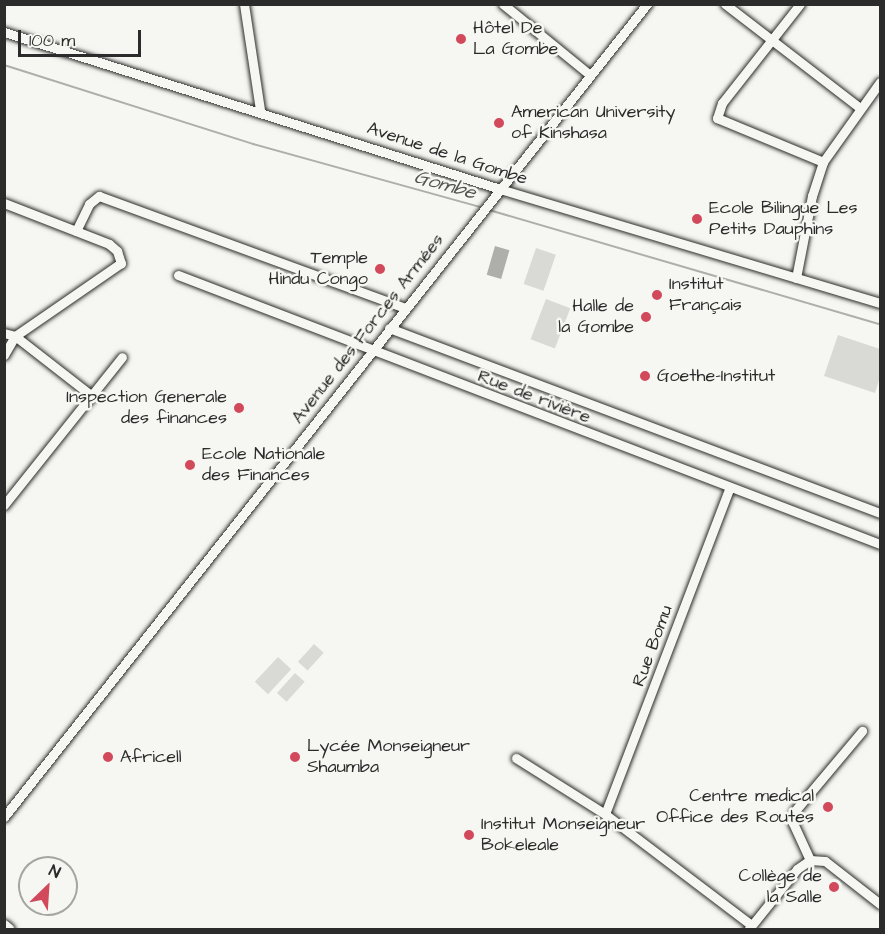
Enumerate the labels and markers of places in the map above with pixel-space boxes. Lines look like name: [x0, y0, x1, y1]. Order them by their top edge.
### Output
place label: Hôtel De La Gombe: [473, 18, 558, 60]
marker: Hôtel De La Gombe: [454, 32, 468, 46]
place label: American University of Kinshasa: [511, 102, 675, 144]
marker: American University of Kinshasa: [492, 116, 506, 130]
place label: Ecole Bilingue Les Petits Dauphins: [709, 198, 858, 240]
marker: Ecole Bilingue Les Petits Dauphins: [690, 212, 704, 226]
place label: Temple Hindu Congo: [269, 248, 368, 290]
marker: Temple Hindu Congo: [373, 262, 387, 276]
place label: Institut Français: [669, 274, 742, 316]
marker: Institut Français: [650, 288, 664, 302]
place label: Halle de la Gombe: [558, 296, 634, 338]
marker: Halle de la Gombe: [639, 310, 653, 324]
place label: Goethe-Institut: [657, 365, 775, 387]
marker: Goethe-Institut: [638, 369, 652, 383]
place label: Inspection Generale des finances: [66, 387, 227, 430]
marker: Inspection Generale des finances: [232, 401, 246, 415]
place label: Ecole Nationale des Finances: [202, 444, 325, 486]
marker: Ecole Nationale des Finances: [183, 458, 197, 472]
place label: Lycée Monseigneur Shaumba: [307, 736, 470, 778]
place label: Africell: [120, 746, 182, 768]
marker: Africell: [101, 750, 115, 764]
marker: Lycée Monseigneur Shaumba: [288, 750, 302, 764]
place label: Centre medical Office des Routes: [656, 786, 814, 828]
marker: Centre medical Office des Routes: [819, 798, 837, 816]
place label: Institut Monseigneur Bokeleale: [481, 814, 645, 856]
marker: Institut Monseigneur Bokeleale: [462, 828, 476, 842]
place label: Collège de la Salle: [739, 866, 822, 908]
marker: Collège de la Salle: [827, 880, 841, 894]

